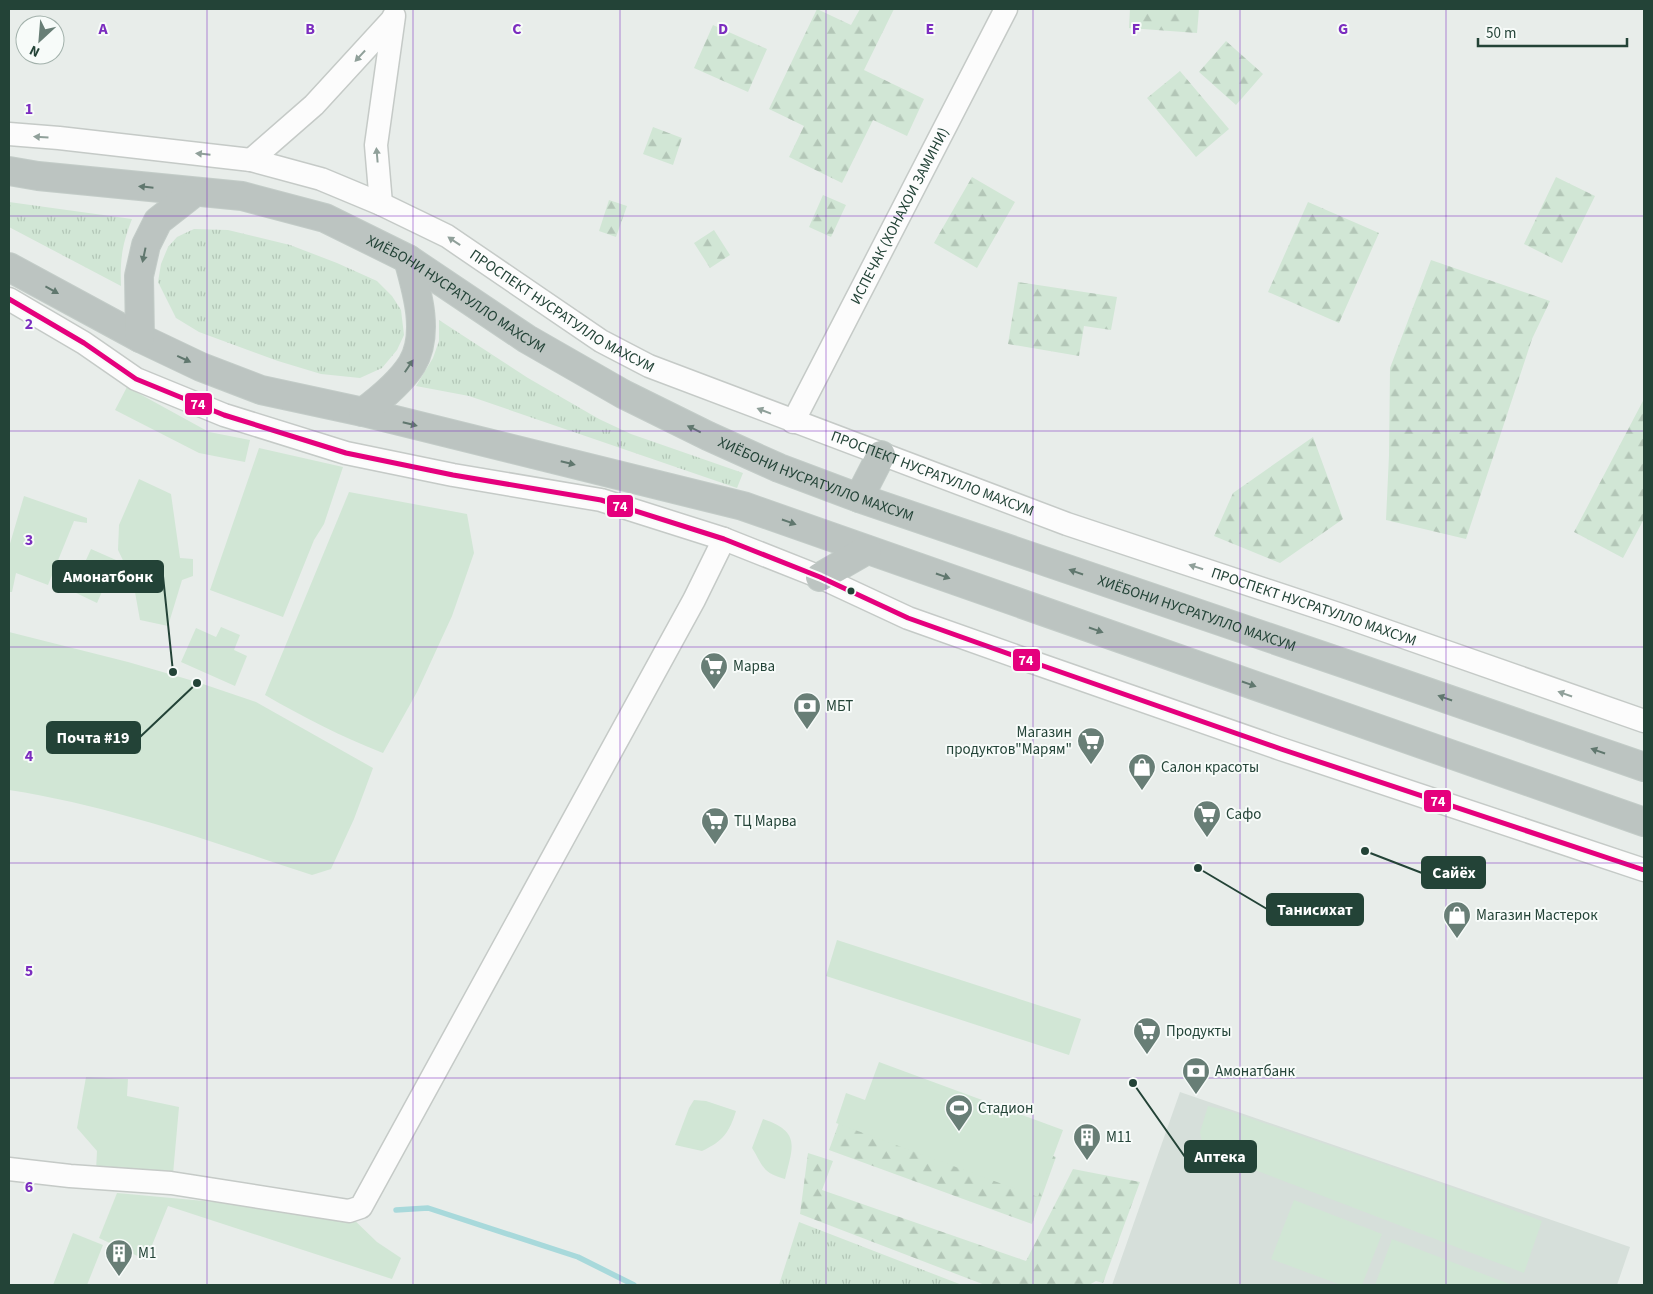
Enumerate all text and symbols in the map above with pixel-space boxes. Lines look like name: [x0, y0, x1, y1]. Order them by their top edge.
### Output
north arrow: [15, 15, 65, 65]
scale bar: [1478, 15, 1627, 47]
text: A: [97, 18, 108, 40]
text: B: [305, 18, 315, 40]
text: C: [512, 18, 522, 40]
text: D: [718, 18, 728, 40]
text: E: [926, 18, 934, 40]
text: F: [1132, 18, 1140, 40]
text: G: [1338, 18, 1348, 40]
text: 50 m: [1486, 23, 1516, 44]
text: N: [26, 40, 43, 62]
one-way arrow: [354, 49, 365, 62]
text: 1: [25, 98, 33, 120]
street label: ИСПЕЧАК (ХОНАХОИ ЗАМИНИ): [845, 124, 954, 308]
one-way arrow: [33, 132, 49, 140]
one-way arrow: [372, 147, 380, 163]
one-way arrow: [194, 150, 210, 158]
one-way arrow: [138, 183, 154, 191]
street label: ХИЁБОНИ НУСРАТУЛЛО МАХСУМ: [363, 230, 549, 358]
one-way arrow: [447, 236, 461, 246]
street label: ПРОСПЕКТ НУСРАТУЛЛО МАХСУМ: [465, 245, 658, 378]
one-way arrow: [139, 247, 147, 263]
one-way arrow: [44, 286, 59, 294]
text: 2: [25, 313, 33, 335]
one-way arrow: [177, 355, 191, 363]
one-way arrow: [404, 359, 414, 373]
line badge: 74: [184, 392, 213, 416]
text: 74: [191, 395, 206, 415]
one-way arrow: [757, 406, 771, 414]
one-way arrow: [402, 420, 417, 428]
one-way arrow: [687, 425, 701, 433]
street label: ПРОСПЕКТ НУСРАТУЛЛО МАХСУМ: [828, 426, 1037, 522]
street label: ХИЁБОНИ НУСРАТУЛЛО МАХСУМ: [715, 432, 916, 527]
one-way arrow: [560, 459, 575, 467]
line badge: 74: [606, 494, 634, 518]
text: 74: [613, 497, 628, 517]
one-way arrow: [782, 519, 797, 526]
text: 3: [25, 529, 33, 551]
callout: Амонатбонк: [53, 561, 163, 592]
one-way arrow: [1189, 563, 1204, 570]
street label: ПРОСПЕКТ НУСРАТУЛЛО МАХСУМ: [1208, 563, 1419, 652]
text: Амонатбонк: [62, 566, 153, 588]
one-way arrow: [1068, 567, 1083, 575]
street label: ХИЁБОНИ НУСРАТУЛЛО МАХСУМ: [1095, 570, 1299, 657]
one-way arrow: [936, 572, 951, 580]
unlabelled marker: [846, 586, 856, 596]
one-way arrow: [1089, 626, 1104, 634]
line badge: 74: [1012, 648, 1041, 672]
supermarket icon: Марва: [699, 651, 729, 690]
text: 74: [1019, 651, 1034, 671]
place label: Марва: [733, 656, 775, 677]
one-way arrow: [1242, 680, 1257, 688]
one-way arrow: [1557, 689, 1572, 697]
bank icon: МБТ: [792, 691, 822, 730]
one-way arrow: [1437, 694, 1452, 701]
place label: МБТ: [826, 696, 853, 717]
callout: Почта #19: [47, 722, 140, 753]
place label: Магазин продуктов"Марям": [946, 722, 1072, 760]
supermarket icon: Магазин продуктов"Марям": [1076, 726, 1106, 765]
text: Почта #19: [57, 727, 129, 749]
text: 4: [25, 745, 34, 767]
one-way arrow: [1590, 747, 1605, 755]
shop icon: Салон красоты: [1127, 752, 1157, 791]
place label: Салон красоты: [1161, 757, 1259, 778]
line badge: 74: [1423, 789, 1452, 813]
text: 74: [1431, 792, 1446, 812]
supermarket icon: Сафо: [1192, 799, 1222, 838]
place label: Сафо: [1226, 804, 1261, 825]
supermarket icon: ТЦ Марва: [700, 806, 730, 845]
place label: ТЦ Марва: [734, 811, 797, 832]
callout: Сайёх: [1422, 857, 1485, 888]
text: Сайёх: [1432, 862, 1476, 884]
callout: Танисихат: [1267, 894, 1363, 925]
text: Танисихат: [1277, 899, 1353, 921]
shop icon: Магазин Мастерок: [1442, 900, 1472, 939]
place label: Магазин Мастерок: [1476, 905, 1598, 926]
text: 5: [25, 960, 33, 982]
supermarket icon: Продукты: [1132, 1016, 1162, 1055]
place label: Продукты: [1166, 1021, 1231, 1042]
bank icon: Амонатбанк: [1181, 1056, 1211, 1095]
place label: Амонатбанк: [1215, 1061, 1295, 1082]
sports icon: Стадион: [944, 1093, 974, 1132]
place label: Стадион: [978, 1098, 1033, 1119]
building icon: M11: [1072, 1122, 1102, 1161]
place label: M11: [1106, 1127, 1132, 1148]
callout: Аптека: [1185, 1141, 1256, 1172]
text: Аптека: [1193, 1146, 1246, 1168]
text: 6: [25, 1176, 33, 1198]
building icon: M1: [104, 1238, 134, 1277]
place label: M1: [138, 1243, 156, 1264]

